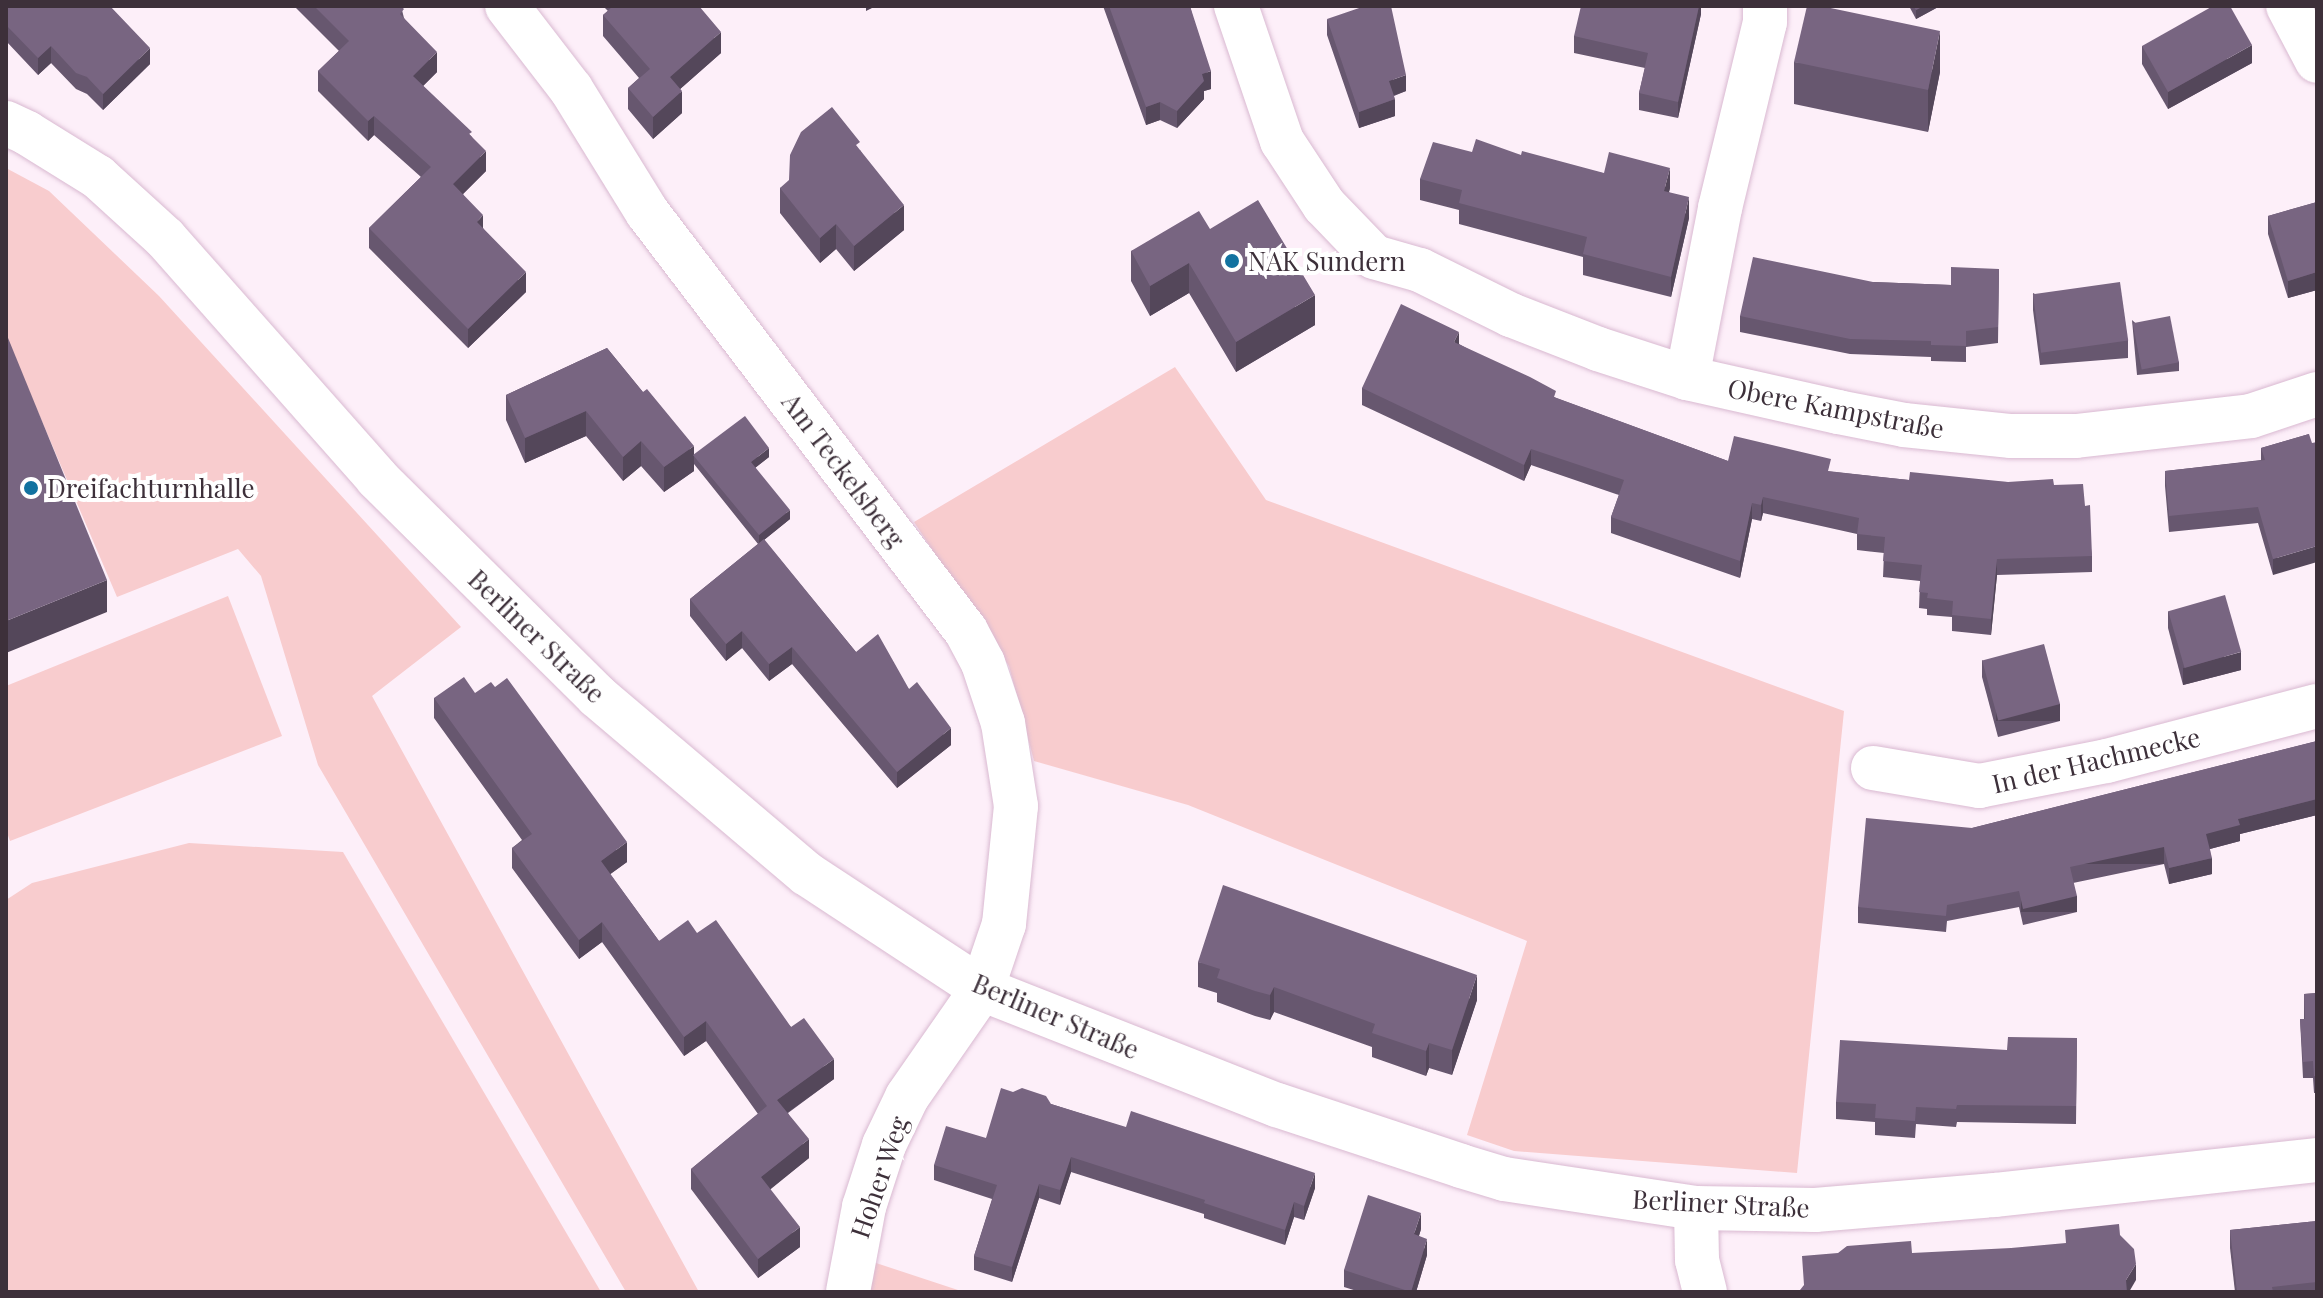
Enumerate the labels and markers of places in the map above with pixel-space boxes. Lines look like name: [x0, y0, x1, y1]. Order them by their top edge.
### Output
place label: NAK Sundern: [1248, 245, 1406, 277]
marker: NAK Sundern: [1223, 252, 1241, 270]
place label: Dreifachturnhalle: [47, 472, 255, 504]
marker: Dreifachturnhalle: [22, 479, 40, 497]

